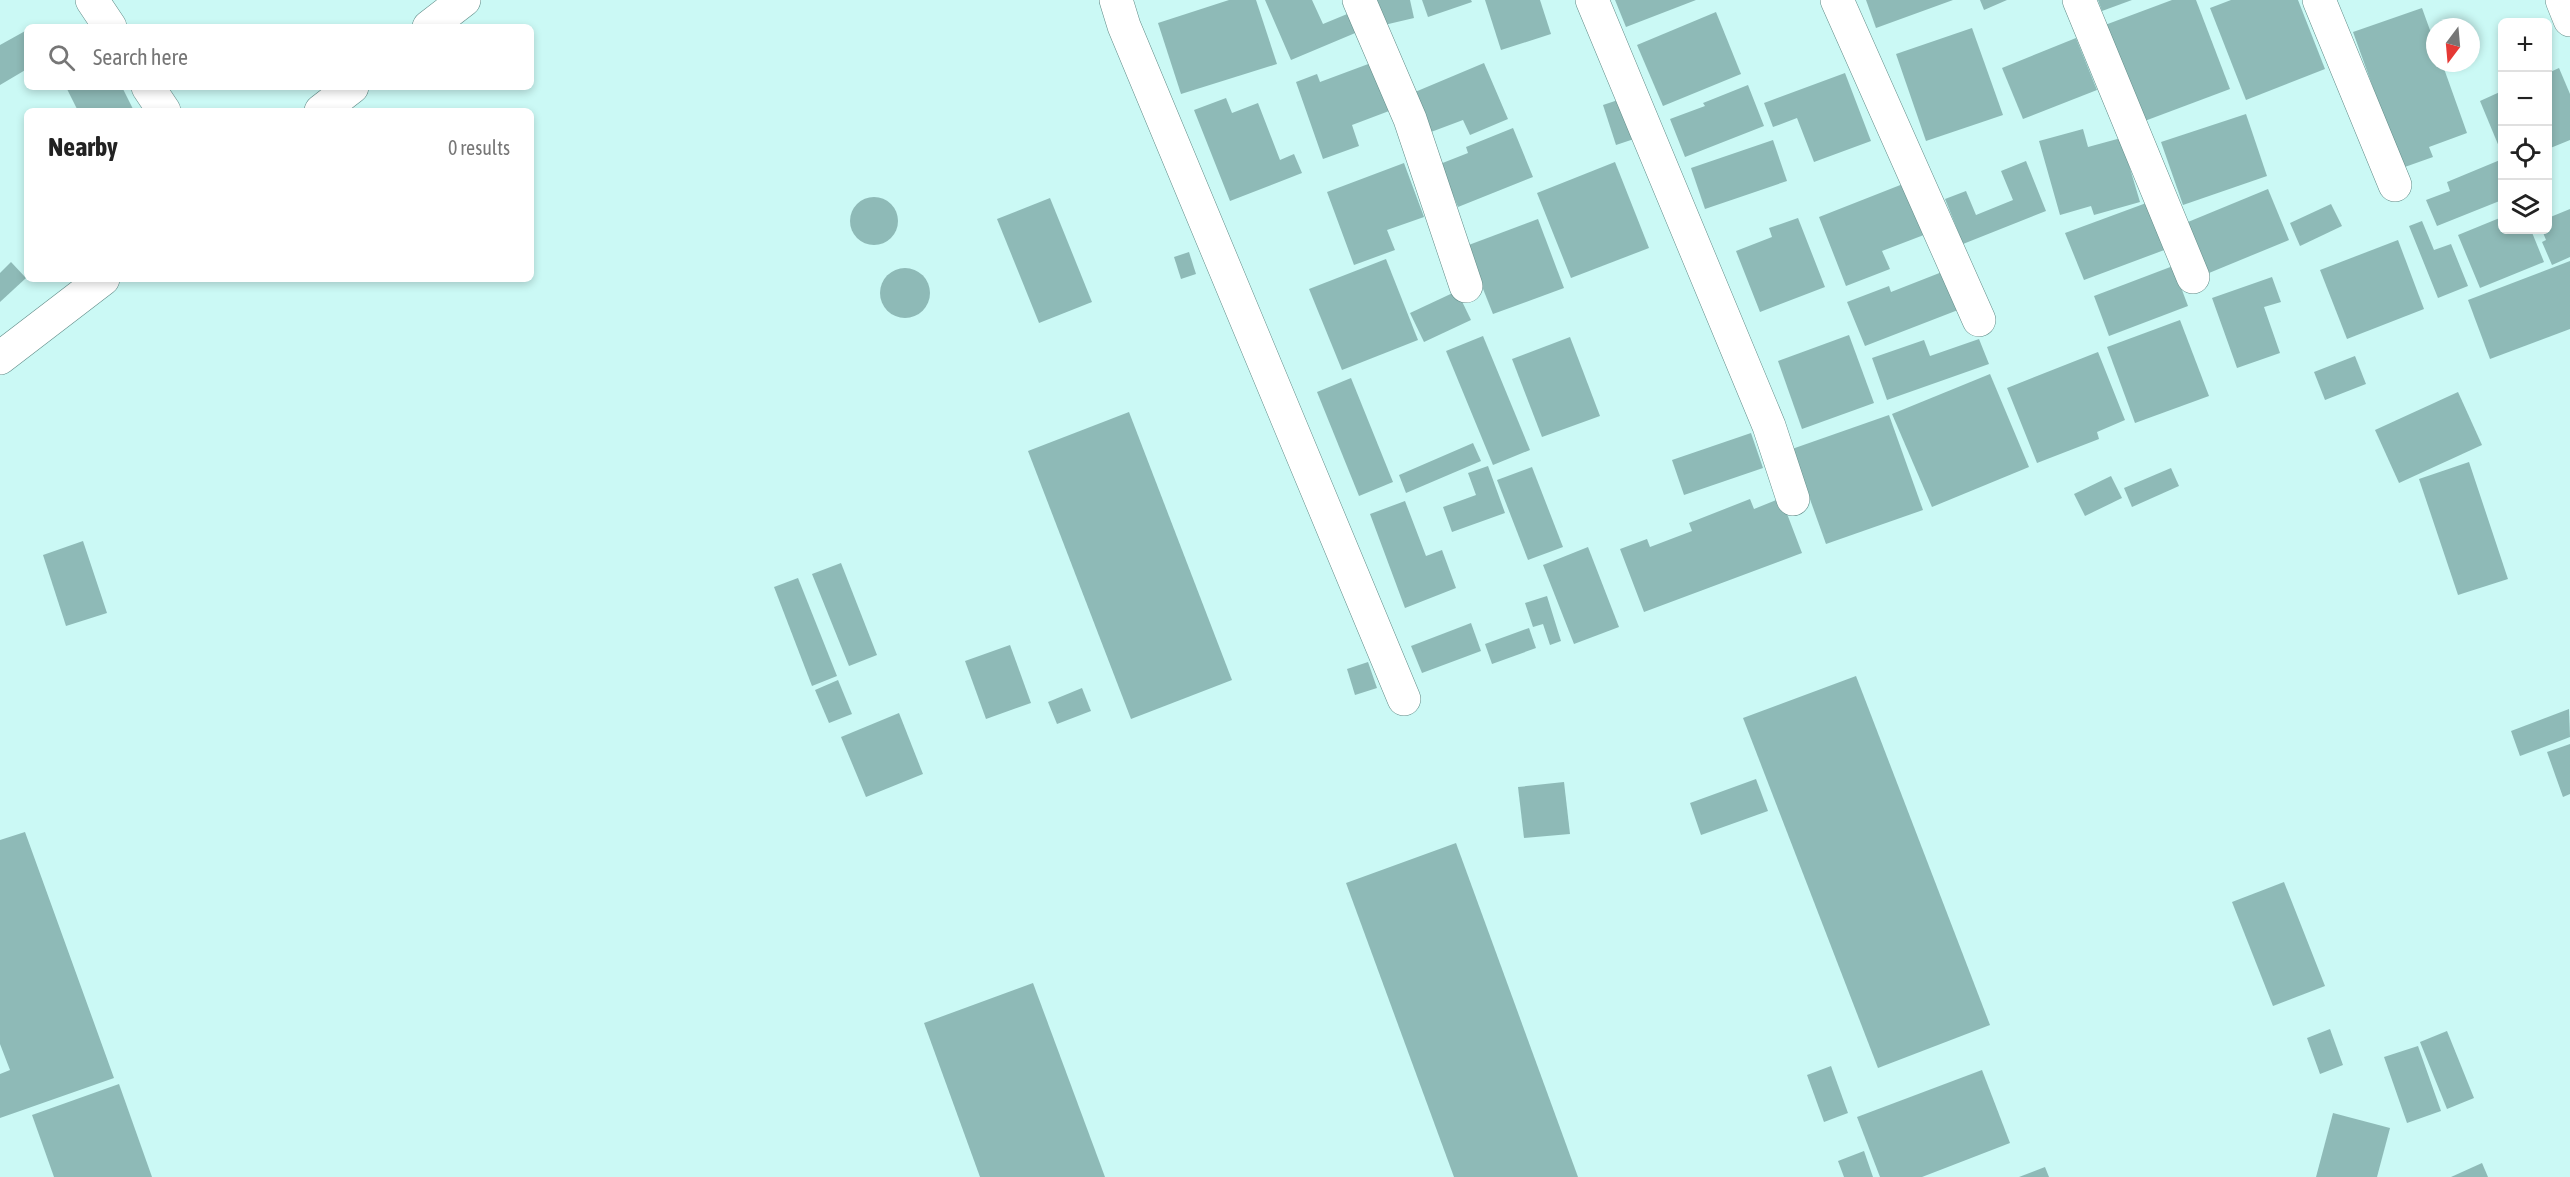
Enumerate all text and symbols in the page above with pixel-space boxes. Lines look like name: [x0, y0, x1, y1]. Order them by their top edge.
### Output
north arrow: [2426, 18, 2480, 72]
map controls: [2498, 18, 2552, 234]
button: +: [2498, 18, 2552, 72]
search box: [24, 24, 534, 90]
icon: search: [45, 41, 78, 74]
text: Search here: [93, 44, 188, 70]
button: −: [2498, 72, 2552, 126]
button: locate: [2498, 126, 2552, 180]
text: Nearby: [48, 132, 118, 162]
text: 0 results: [448, 136, 510, 159]
button: layers: [2498, 180, 2552, 234]

